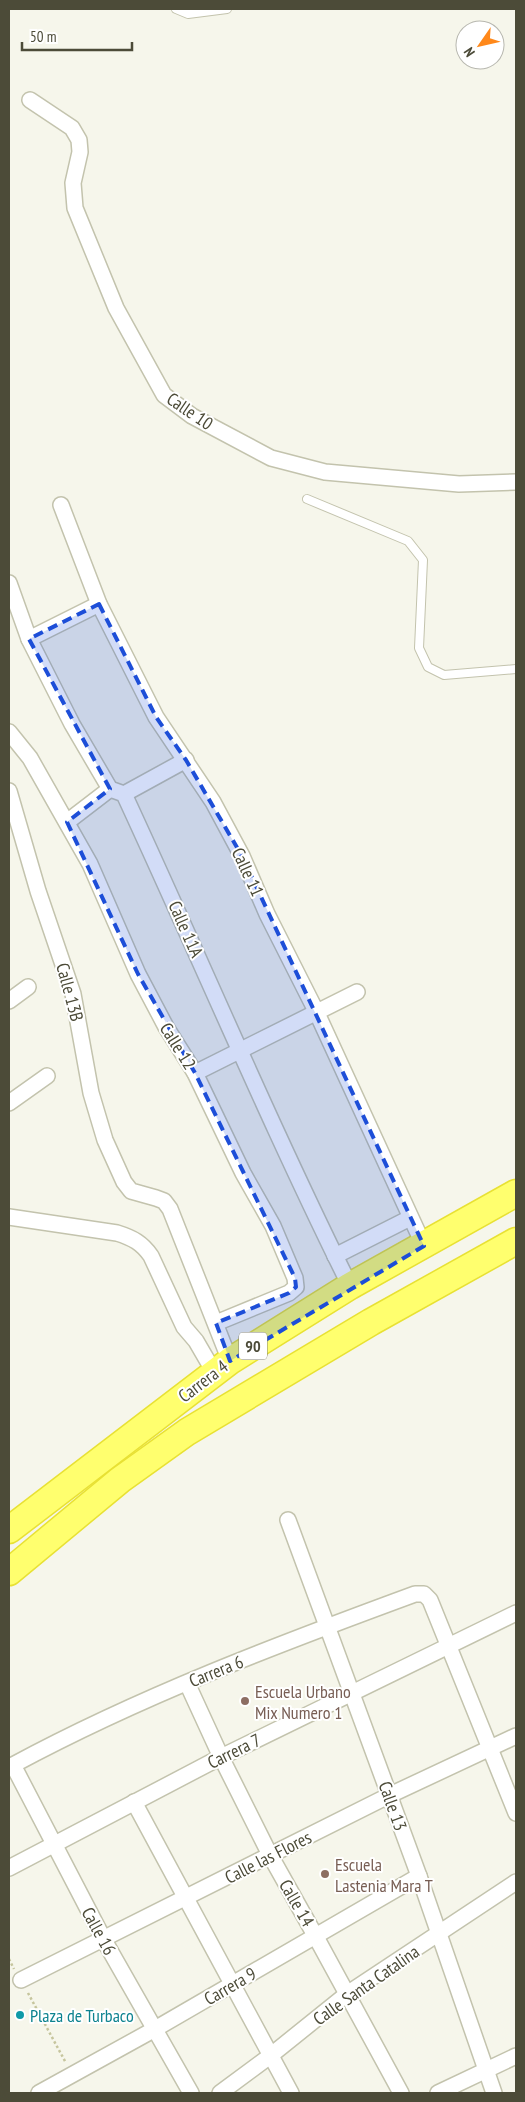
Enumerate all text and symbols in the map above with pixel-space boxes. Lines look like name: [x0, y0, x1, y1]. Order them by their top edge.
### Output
scale bar: [22, 20, 132, 52]
north arrow: [455, 20, 505, 70]
text: 50 m: [30, 27, 56, 46]
text: N: [460, 44, 479, 60]
street label: Calle 10: [162, 387, 218, 435]
street label: Calle 11: [227, 844, 269, 900]
street label: Calle 11A: [163, 897, 209, 961]
street label: Calle 13B: [51, 960, 89, 1024]
street label: Calle 12: [155, 1018, 201, 1074]
road number: 90: [239, 1332, 267, 1360]
street label: Carrera 4: [173, 1355, 233, 1407]
street label: Carrera 6: [185, 1650, 247, 1692]
place label: Escuela Urbano Mix Numero 1: [255, 1680, 351, 1724]
marker: Escuela Urbano Mix Numero 1: [239, 1695, 251, 1707]
street label: Carrera 7: [204, 1728, 264, 1774]
street label: Calle 13: [373, 1778, 413, 1834]
street label: Calle las Flores: [221, 1825, 315, 1889]
place label: Escuela Lastenia Mara T: [335, 1853, 433, 1897]
marker: Escuela Lastenia Mara T: [319, 1868, 331, 1880]
street label: Calle 14: [274, 1875, 320, 1931]
street label: Calle 16: [77, 1903, 121, 1959]
street label: Calle Santa Catalina: [309, 1940, 423, 2030]
street label: Carrera 9: [200, 1962, 260, 2010]
place label: Plaza de Turbaco: [30, 2004, 134, 2027]
marker: Plaza de Turbaco: [14, 2009, 26, 2021]

